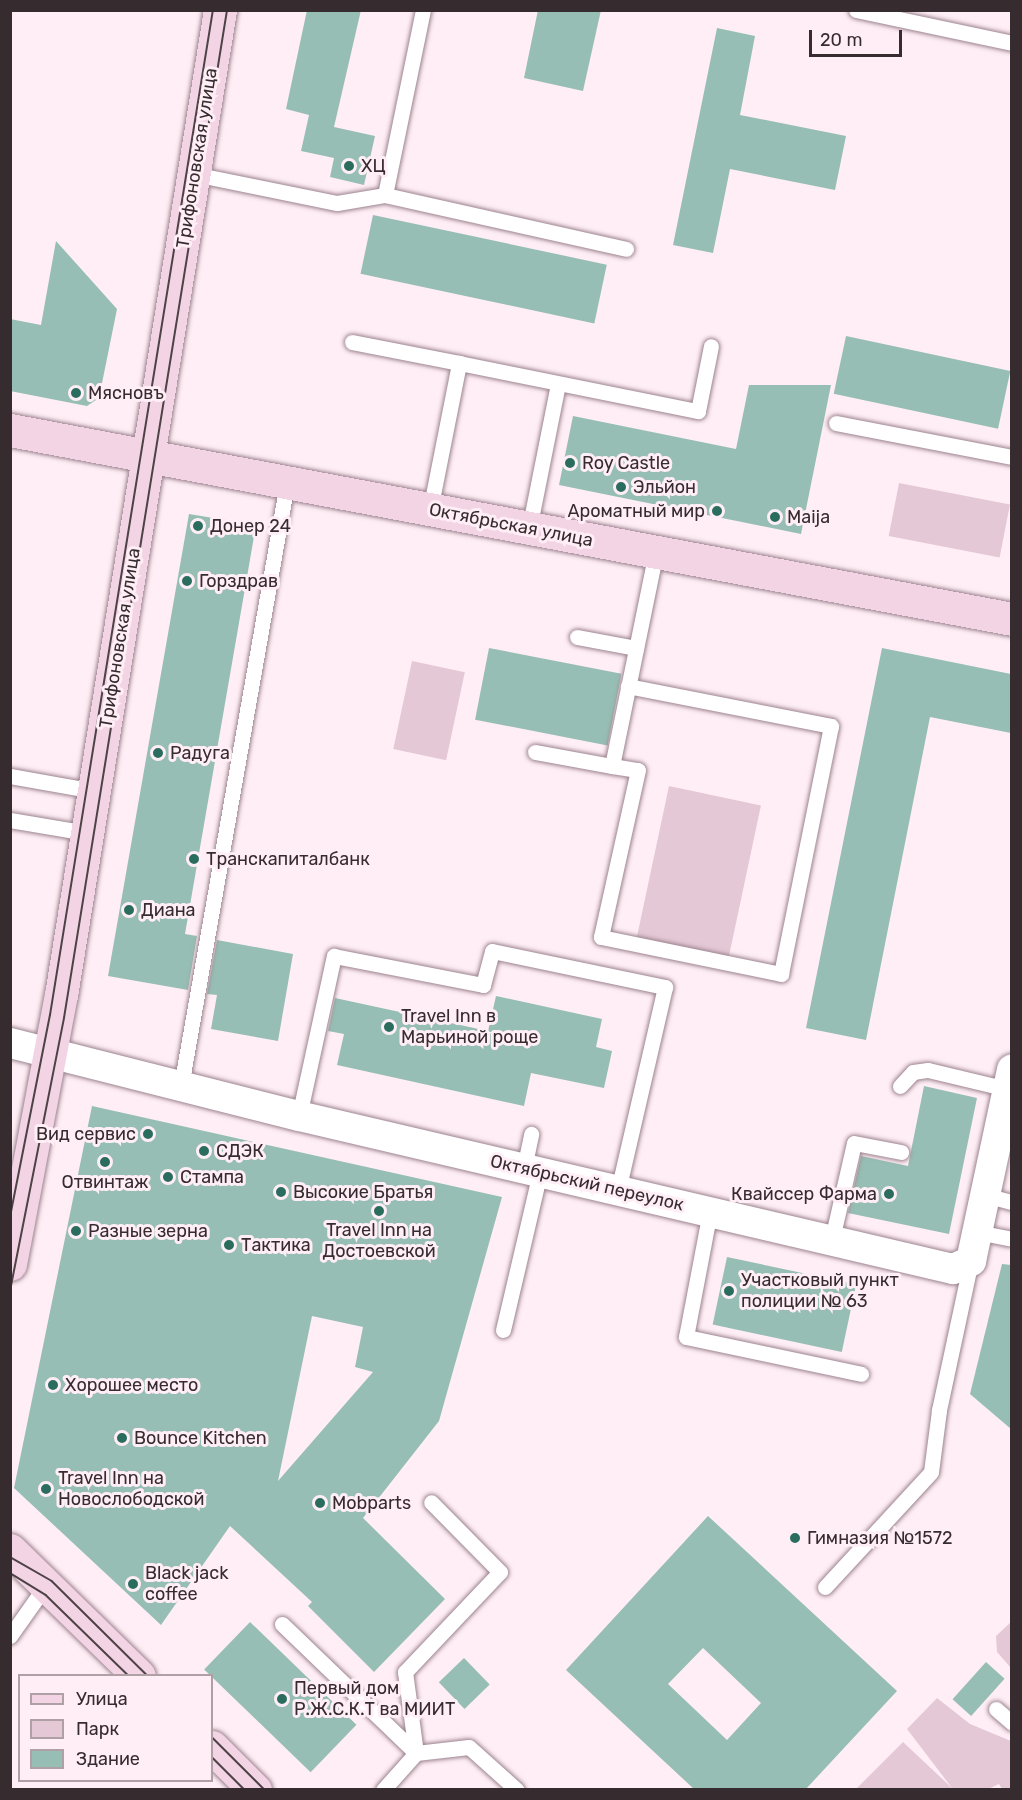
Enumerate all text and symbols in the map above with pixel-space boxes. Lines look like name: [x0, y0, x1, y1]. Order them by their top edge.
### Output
scale bar: [812, 18, 905, 56]
text: 20 m: [820, 29, 862, 51]
street label: Трифоновская улица: [172, 66, 222, 250]
place label: ХЦ: [361, 155, 386, 177]
marker: ХЦ: [342, 159, 356, 173]
place label: Мясновъ: [88, 382, 164, 404]
marker: Мясновъ: [69, 386, 83, 400]
place label: Roy Castle: [582, 452, 671, 474]
marker: Roy Castle: [563, 456, 577, 470]
place label: Эльйон: [633, 476, 696, 498]
marker: Эльйон: [614, 480, 628, 494]
street label: Октябрьская улица: [427, 499, 595, 551]
place label: Ароматный мир: [567, 500, 705, 522]
marker: Ароматный мир: [710, 504, 724, 518]
place label: Maija: [787, 506, 830, 528]
marker: Maija: [768, 510, 782, 524]
place label: Донер 24: [210, 515, 291, 537]
marker: Донер 24: [191, 519, 205, 533]
street label: Трифоновская улица: [95, 546, 145, 730]
place label: Горздрав: [199, 570, 278, 592]
marker: Горздрав: [180, 574, 194, 588]
place label: Радуга: [170, 742, 230, 764]
marker: Радуга: [151, 746, 165, 760]
place label: Транскапиталбанк: [206, 848, 370, 870]
marker: Транскапиталбанк: [187, 852, 201, 866]
place label: Диана: [141, 899, 196, 921]
marker: Диана: [122, 903, 136, 917]
place label: Travel Inn в Марьиной роще: [401, 1006, 538, 1048]
marker: Travel Inn в Марьиной роще: [382, 1020, 396, 1034]
place label: Вид сервис: [36, 1123, 136, 1145]
marker: Вид сервис: [141, 1127, 155, 1141]
place label: СДЭК: [216, 1140, 264, 1162]
marker: СДЭК: [197, 1144, 211, 1158]
street label: Октябрьский переулок: [488, 1150, 686, 1216]
marker: Отвинтаж: [98, 1155, 112, 1169]
place label: Стампа: [180, 1166, 244, 1188]
marker: Стампа: [161, 1170, 175, 1184]
place label: Отвинтаж: [62, 1171, 148, 1193]
place label: Высокие Братья: [293, 1181, 433, 1203]
place label: Квайссер Фарма: [731, 1183, 877, 1205]
marker: Высокие Братья: [274, 1185, 288, 1199]
marker: Квайссер Фарма: [882, 1187, 896, 1201]
marker: Travel Inn на Достоевской: [372, 1204, 386, 1218]
place label: Разные зерна: [88, 1220, 208, 1242]
place label: Travel Inn на Достоевской: [322, 1220, 436, 1262]
marker: Разные зерна: [69, 1224, 83, 1238]
place label: Тактика: [241, 1234, 311, 1256]
marker: Тактика: [222, 1238, 236, 1252]
place label: Участковый пункт полиции № 63: [741, 1270, 899, 1312]
marker: Участковый пункт полиции № 63: [722, 1284, 736, 1298]
place label: Хорошее место: [65, 1374, 198, 1396]
marker: Хорошее место: [46, 1378, 60, 1392]
place label: Bounce Kitchen: [134, 1427, 267, 1449]
marker: Bounce Kitchen: [115, 1431, 129, 1445]
place label: Travel Inn на Новослободской: [58, 1468, 204, 1510]
marker: Travel Inn на Новослободской: [39, 1482, 53, 1496]
place label: Mobparts: [332, 1492, 411, 1514]
marker: Mobparts: [313, 1496, 327, 1510]
place label: Гимназия №1572: [807, 1527, 952, 1549]
marker: Гимназия №1572: [788, 1531, 802, 1545]
place label: Black jack coffee: [145, 1563, 229, 1606]
marker: Black jack coffee: [126, 1577, 140, 1591]
legend: [18, 1674, 213, 1782]
place label: Первый дом Р.Ж.С.К.Т ва МИИТ: [294, 1678, 455, 1720]
text: Улица: [76, 1688, 128, 1710]
marker: Первый дом Р.Ж.С.К.Т ва МИИТ: [275, 1692, 289, 1706]
text: Парк: [76, 1718, 119, 1740]
text: Здание: [76, 1748, 140, 1770]

